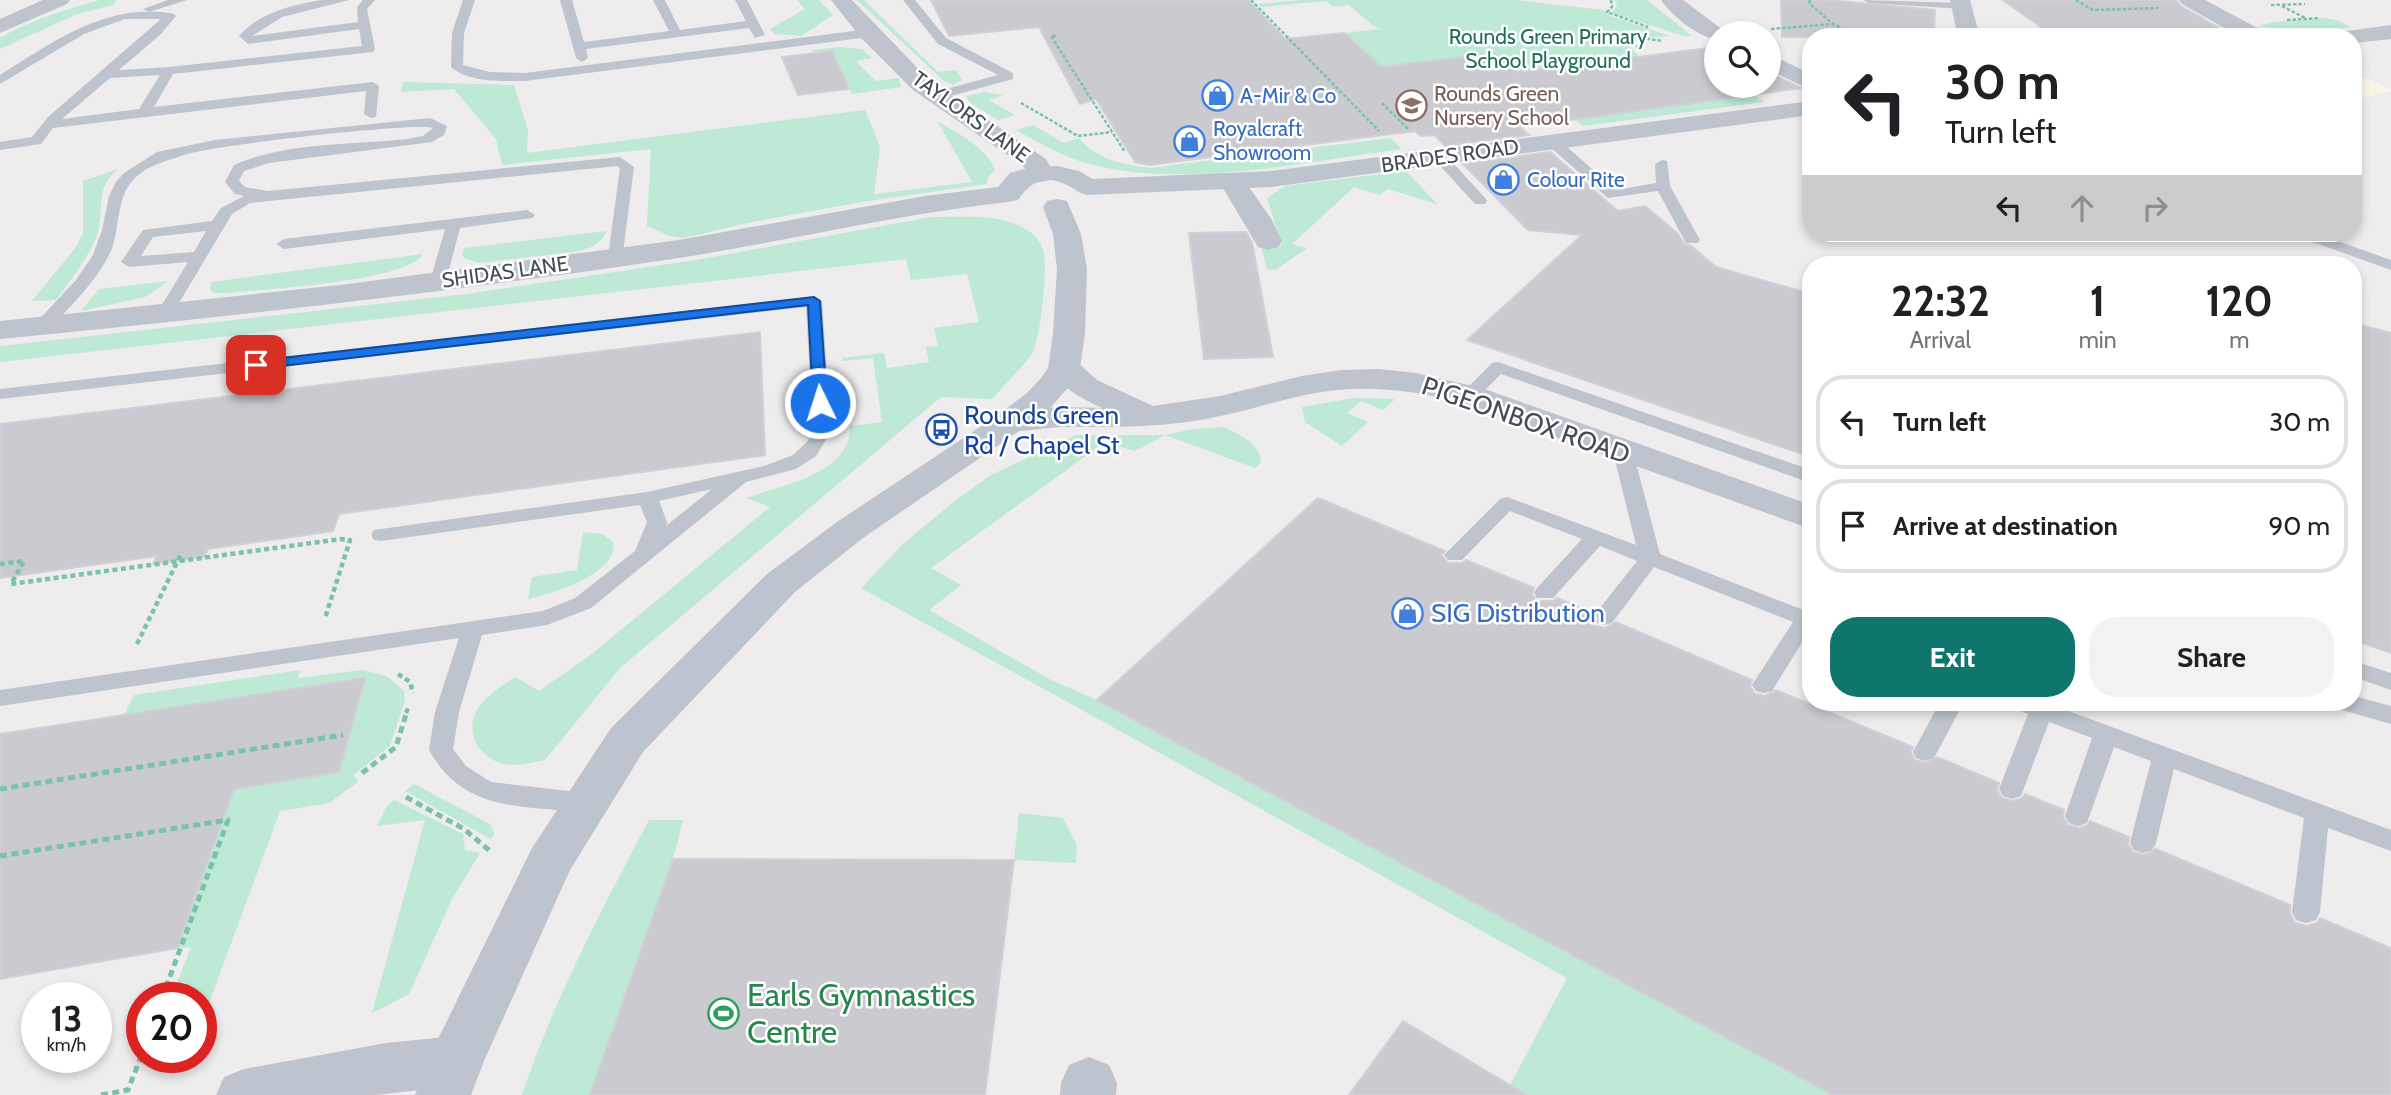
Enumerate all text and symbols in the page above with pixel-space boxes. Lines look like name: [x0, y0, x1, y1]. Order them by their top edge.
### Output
map controls: [1704, 21, 1781, 98]
button: search: [1704, 21, 1781, 98]
park label: Rounds Green Primary School Playground: [1449, 24, 1648, 73]
text: 30 m: [1945, 52, 2060, 111]
icon: left: [1830, 56, 1921, 147]
street label: TAYLORS LANE: [908, 66, 1035, 168]
shop icon: A-Mir & Co: [1200, 79, 1234, 113]
place label: Rounds Green Nursery School: [1434, 81, 1569, 130]
place label: A-Mir & Co: [1240, 83, 1336, 108]
school or university icon: Rounds Green Nursery School: [1394, 89, 1428, 123]
text: Turn left: [1945, 112, 2056, 151]
place label: Royalcraft Showroom: [1213, 116, 1311, 165]
shop icon: Royalcraft Showroom: [1173, 124, 1207, 158]
street label: BRADES ROAD: [1379, 133, 1520, 178]
shop icon: Colour Rite: [1487, 163, 1521, 197]
place label: Colour Rite: [1527, 167, 1625, 192]
icon: left: [1990, 189, 2028, 227]
icon: ahead: [2063, 189, 2101, 227]
icon: right: [2136, 189, 2174, 227]
street label: SHIDAS LANE: [440, 250, 570, 293]
text: 22:32: [1891, 275, 1990, 327]
text: 1: [2090, 275, 2105, 327]
text: 120: [2206, 275, 2273, 327]
text: Arrival: [1910, 326, 1971, 354]
text: min: [2079, 326, 2117, 354]
text: m: [2229, 326, 2249, 354]
pin: [226, 335, 286, 395]
icon: arrive: [237, 346, 275, 384]
position arrow: [783, 366, 857, 440]
street label: PIGEONBOX ROAD: [1418, 369, 1634, 471]
place label: Rounds Green Rd / Chapel St: [964, 399, 1120, 461]
icon: left: [1834, 403, 1872, 441]
text: Turn left: [1893, 406, 1986, 438]
text: 30 m: [2269, 406, 2330, 438]
bus stop icon: Rounds Green Rd / Chapel St: [924, 413, 958, 447]
icon: arrive: [1834, 507, 1872, 545]
text: Arrive at destination: [1893, 510, 2118, 542]
text: 90 m: [2268, 510, 2330, 542]
shop icon: SIG Distribution: [1391, 596, 1425, 630]
place label: SIG Distribution: [1431, 597, 1605, 629]
button: Exit: [1830, 617, 2075, 697]
button: Share: [2089, 617, 2334, 697]
place label: Earls Gymnastics Centre: [747, 975, 975, 1051]
speed limit sign: 20: [126, 982, 217, 1073]
sports icon: Earls Gymnastics Centre: [707, 996, 741, 1030]
text: 13: [51, 997, 82, 1040]
text: km/h: [47, 1034, 86, 1056]

